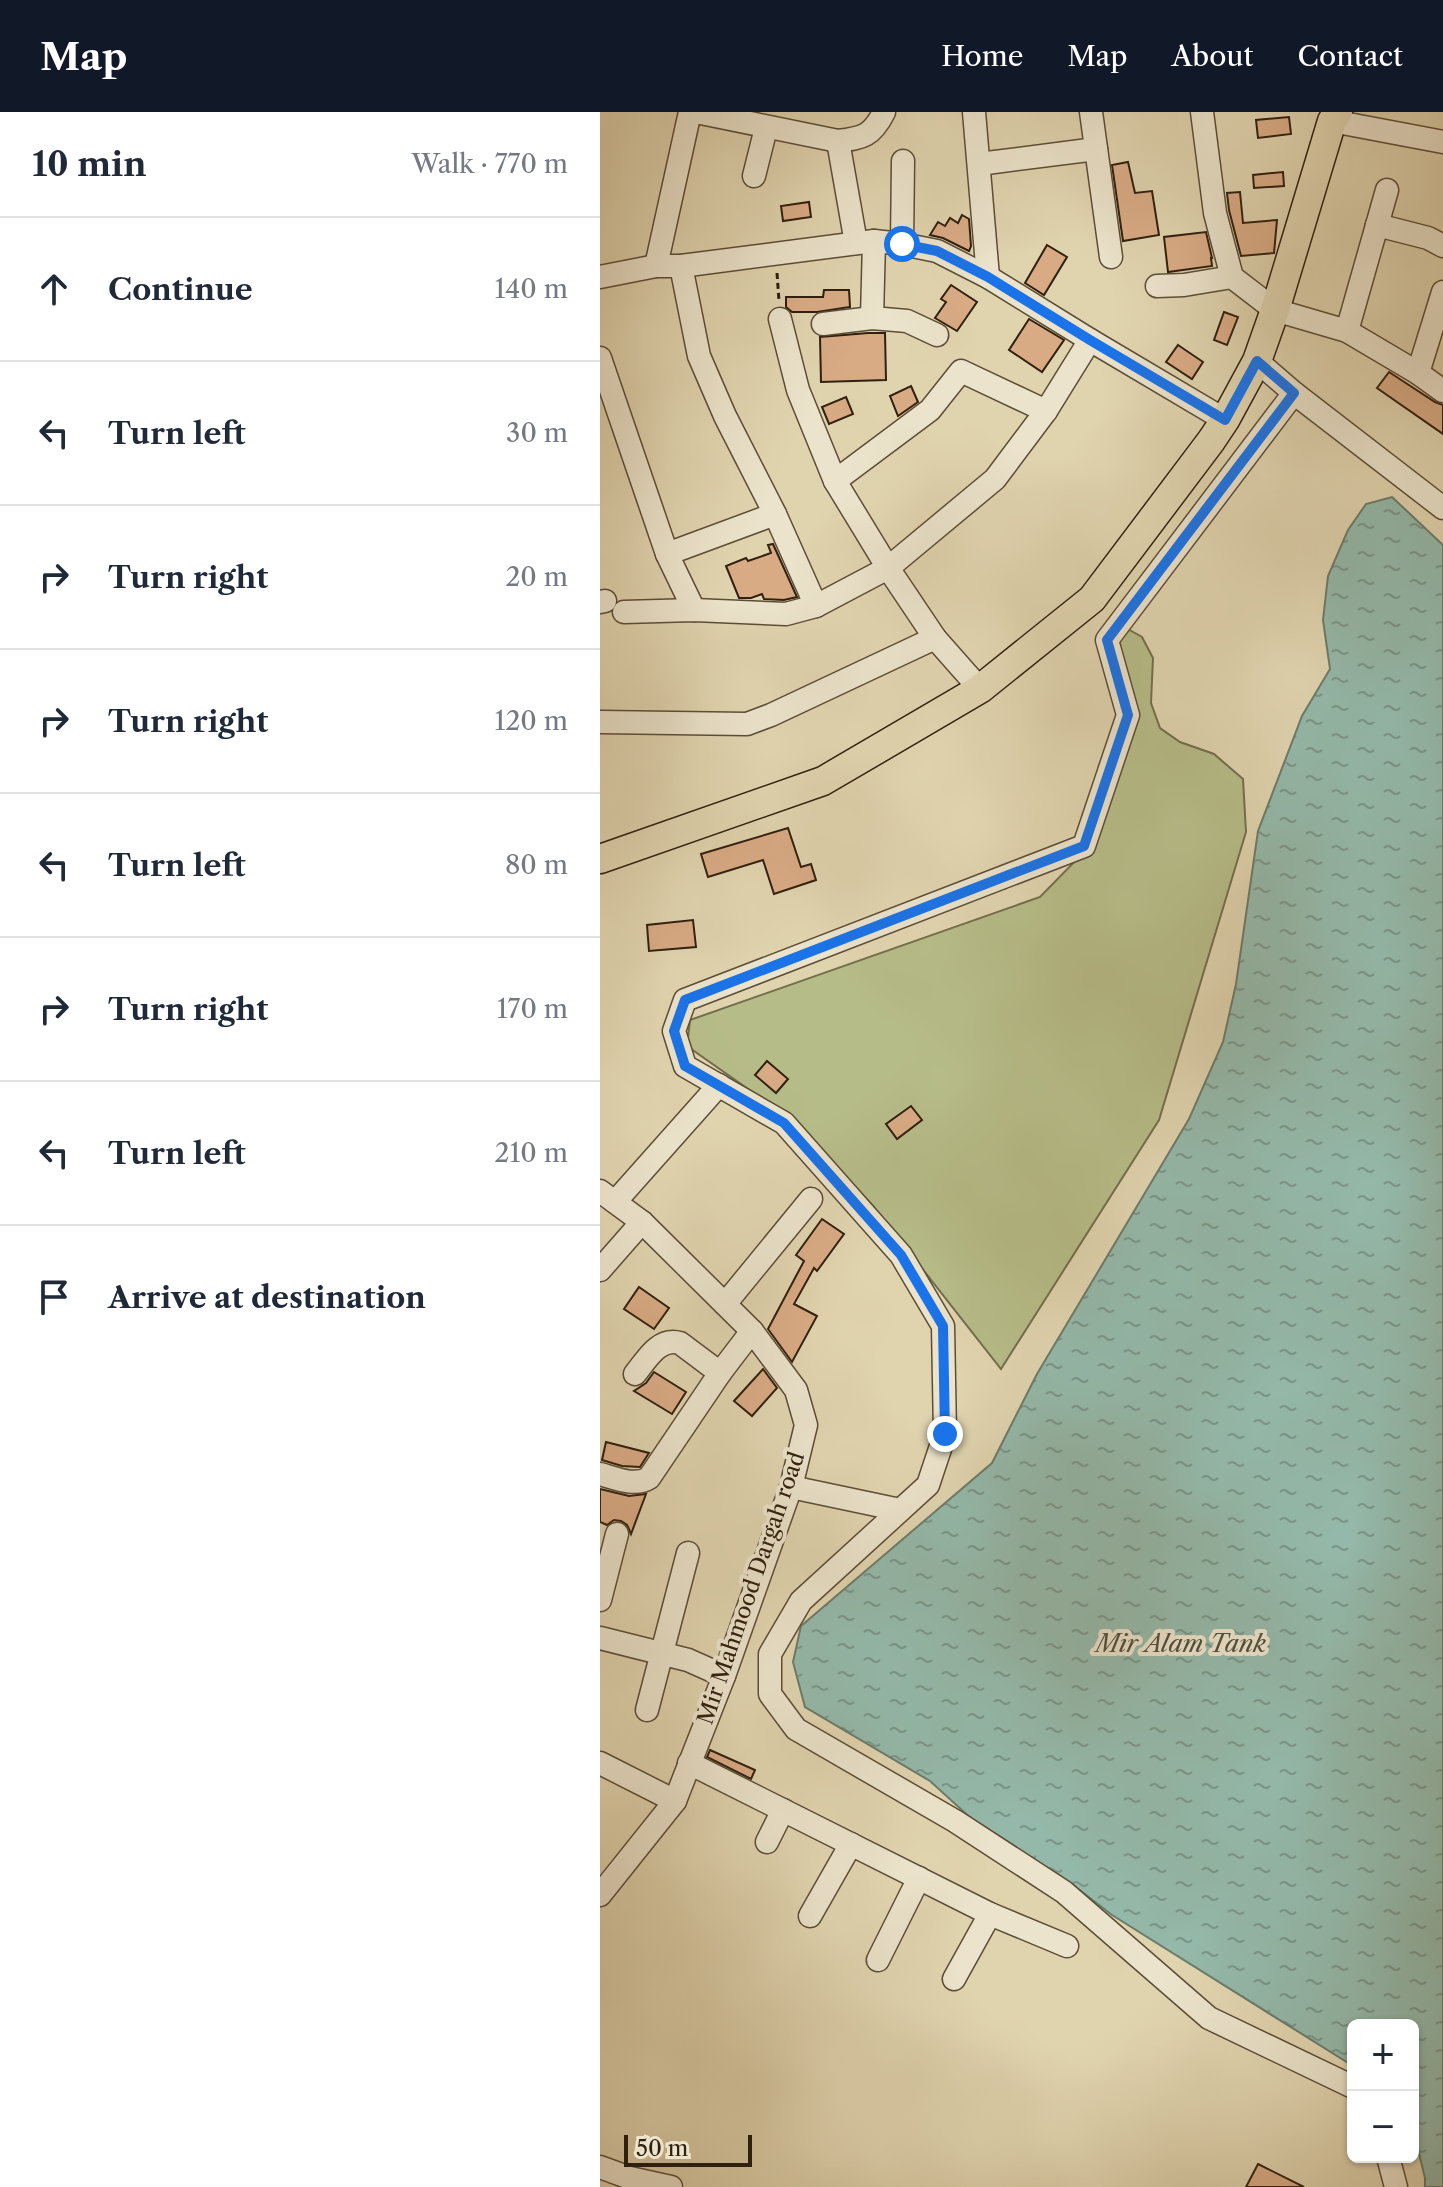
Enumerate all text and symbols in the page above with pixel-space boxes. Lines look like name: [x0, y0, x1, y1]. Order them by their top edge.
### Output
text: Map: [40, 33, 128, 80]
text: Home: [941, 39, 1023, 73]
text: Map: [1067, 39, 1127, 73]
text: About: [1171, 39, 1253, 73]
text: Contact: [1297, 39, 1403, 73]
text: 10 min: [32, 143, 147, 185]
text: Walk · 770 m: [412, 148, 568, 180]
route start: [884, 226, 920, 262]
icon: ahead: [32, 267, 76, 311]
text: Continue: [108, 271, 253, 308]
text: 140 m: [494, 273, 568, 305]
icon: left: [32, 411, 76, 455]
text: Turn left: [108, 415, 245, 452]
text: 30 m: [506, 417, 568, 449]
icon: right: [32, 555, 76, 599]
text: Turn right: [108, 559, 268, 596]
text: 20 m: [505, 561, 568, 593]
icon: right: [32, 699, 76, 743]
text: Turn right: [108, 703, 268, 740]
text: 120 m: [494, 705, 568, 737]
icon: left: [32, 843, 76, 887]
text: Turn left: [108, 847, 245, 884]
text: 80 m: [505, 849, 568, 881]
icon: right: [32, 987, 76, 1031]
text: Turn right: [108, 991, 268, 1028]
text: 170 m: [497, 993, 568, 1025]
icon: left: [32, 1131, 76, 1175]
text: Turn left: [108, 1135, 245, 1172]
text: 210 m: [495, 1137, 568, 1169]
icon: arrive: [32, 1275, 76, 1319]
text: Arrive at destination: [108, 1279, 426, 1316]
route end: [927, 1416, 963, 1452]
street label: Mir Mahmood Dargah road: [692, 1448, 810, 1728]
water label: Mir Alam Tank: [1093, 1629, 1266, 1658]
map controls: [1347, 2019, 1419, 2163]
button: +: [1347, 2019, 1419, 2091]
button: −: [1347, 2091, 1419, 2163]
scale bar: [624, 2131, 752, 2167]
text: 50 m: [636, 2135, 688, 2162]

